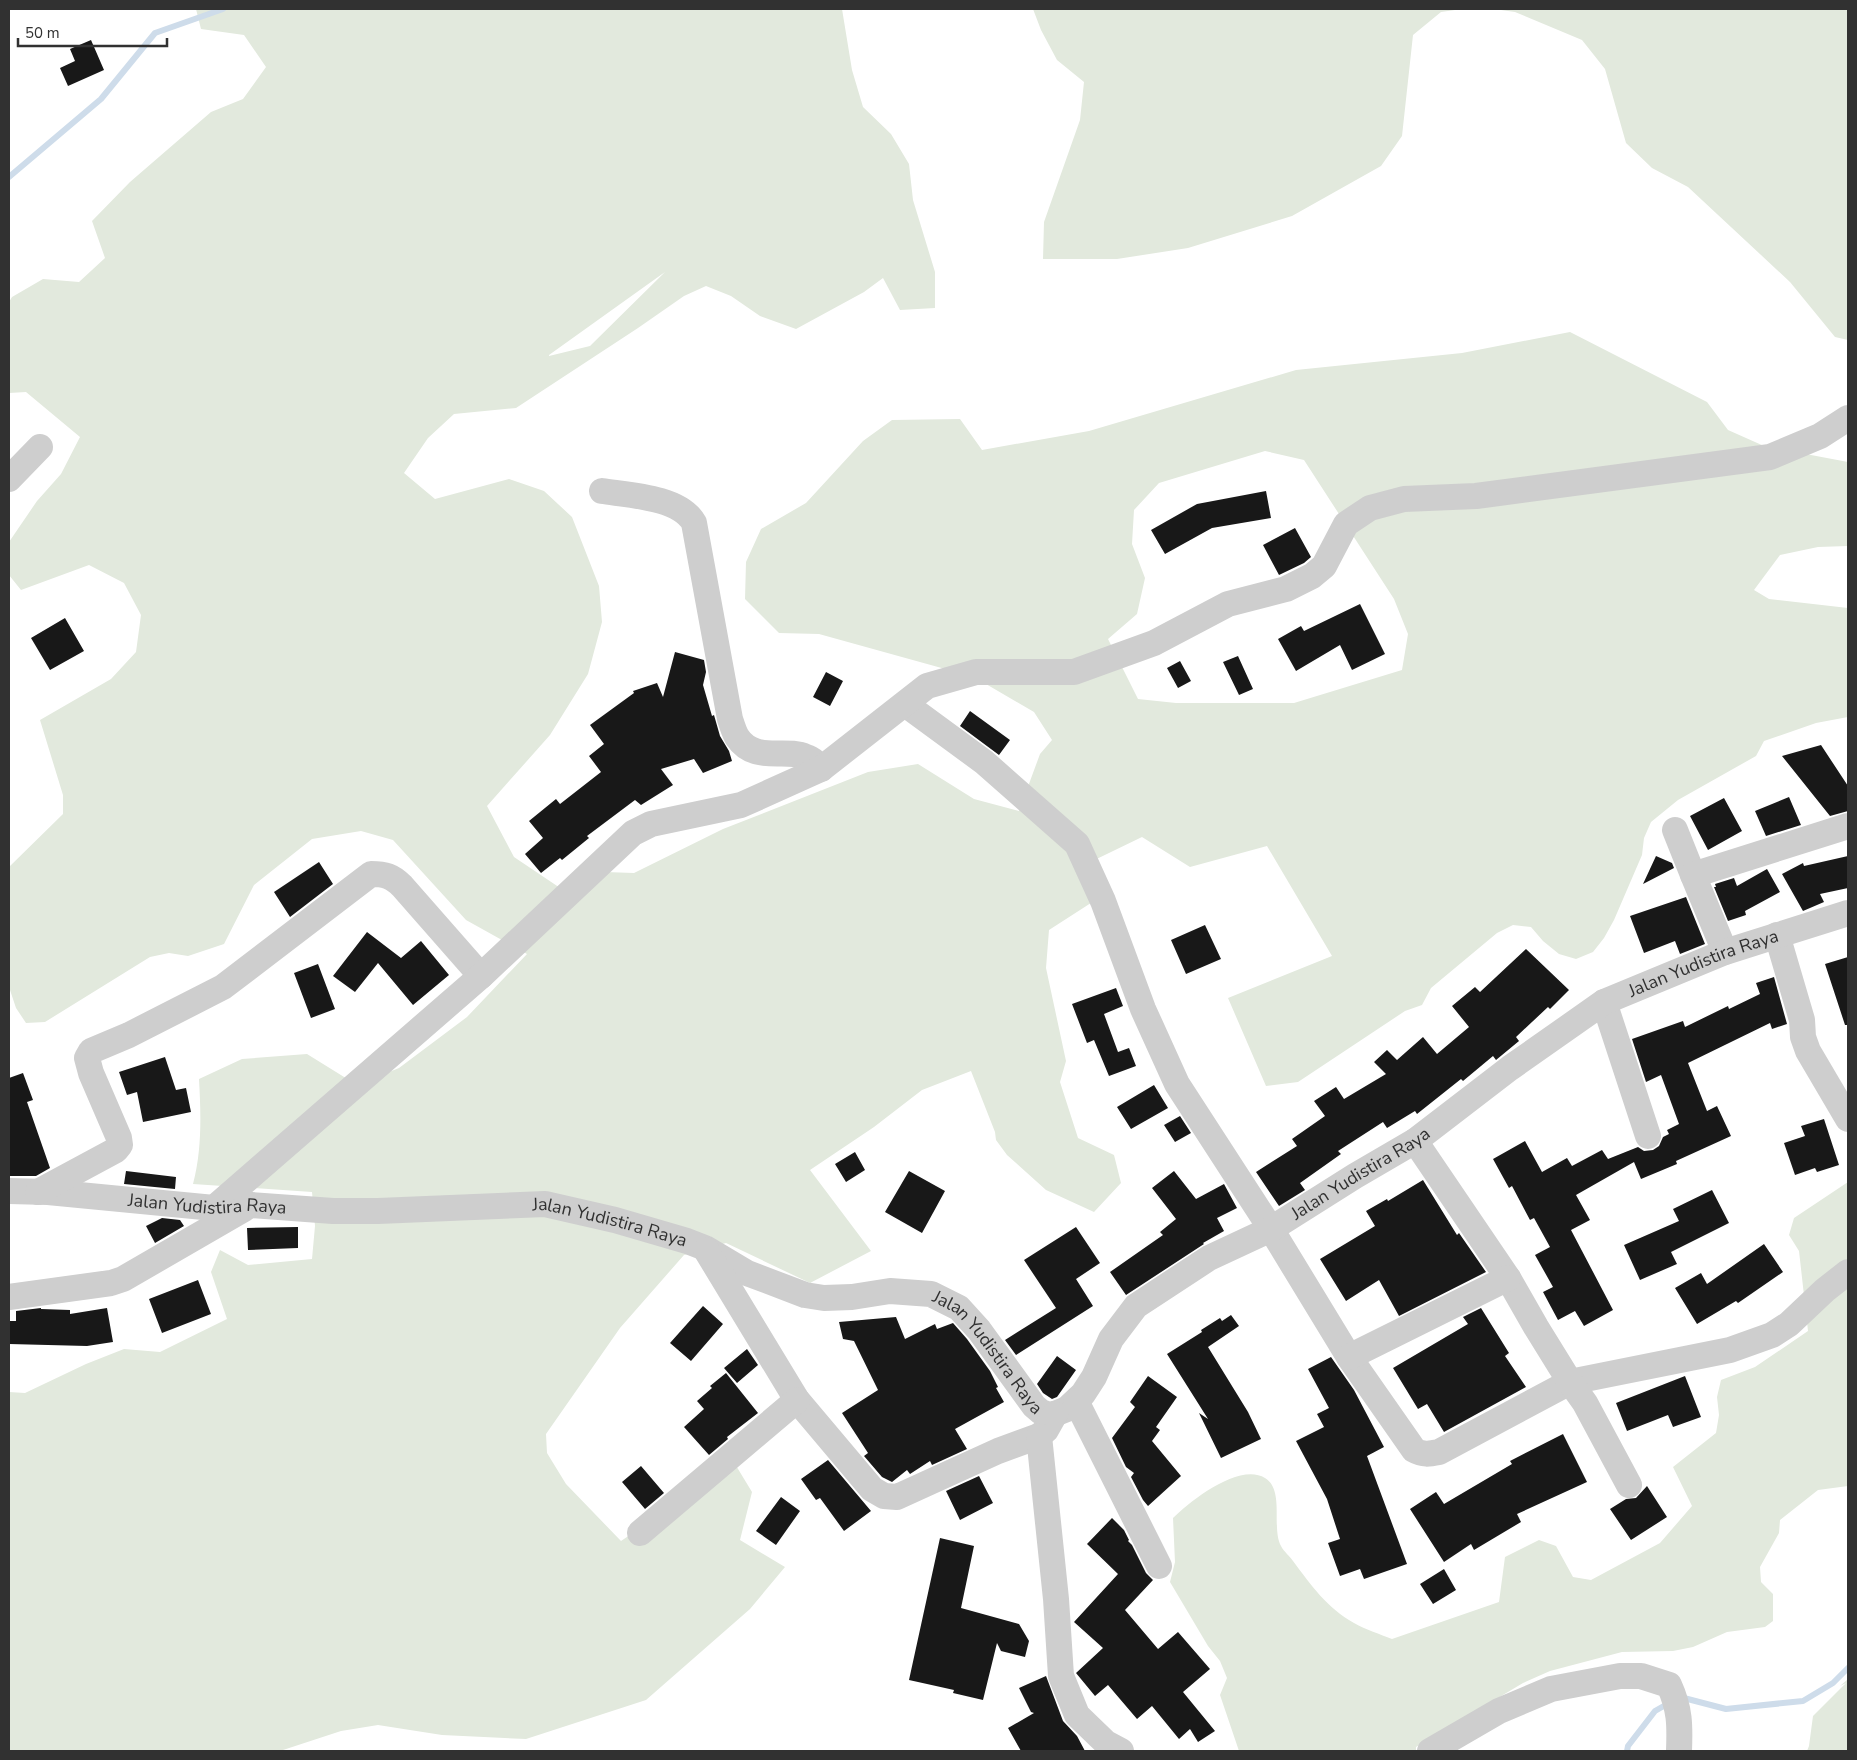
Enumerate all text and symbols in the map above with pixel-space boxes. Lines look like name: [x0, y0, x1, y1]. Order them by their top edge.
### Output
scale bar: [18, 15, 166, 47]
text: 50 m: [25, 23, 60, 43]
street label: Jalan Yudistira Raya: [1624, 924, 1781, 1003]
street label: Jalan Yudistira Raya: [1285, 1122, 1435, 1226]
street label: Jalan Yudistira Raya: [126, 1188, 287, 1220]
street label: Jalan Yudistira Raya: [531, 1192, 690, 1252]
street label: Jalan Yudistira Raya: [928, 1284, 1048, 1420]

